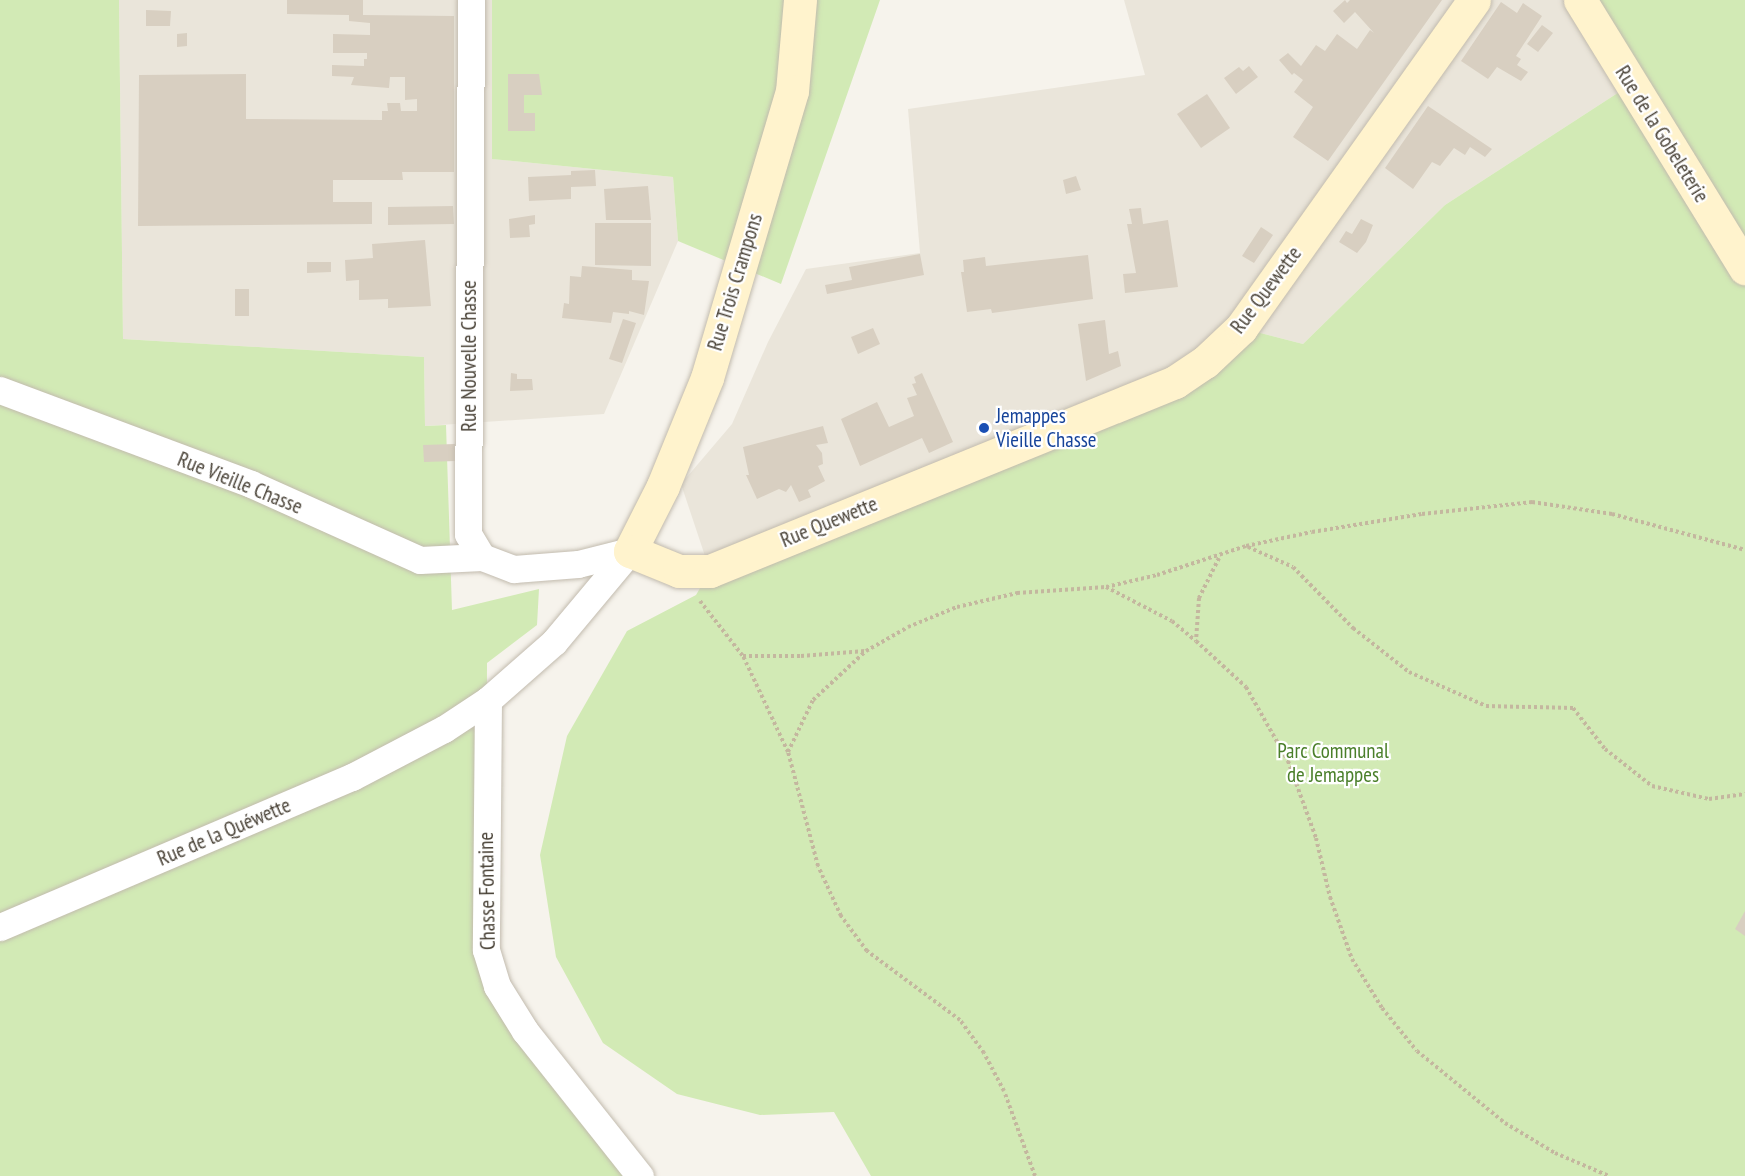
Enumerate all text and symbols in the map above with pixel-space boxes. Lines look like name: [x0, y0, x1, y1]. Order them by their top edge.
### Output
street label: Rue de la Gobeleterie: [1610, 61, 1714, 207]
street label: Rue Trois Crampons: [702, 210, 768, 354]
street label: Rue Quewette: [1225, 242, 1307, 338]
street label: Rue Nouvelle Chasse: [456, 280, 482, 432]
place label: Jemappes Vieille Chasse: [996, 403, 1097, 453]
marker: Jemappes Vieille Chasse: [977, 421, 991, 435]
street label: Rue Vieille Chasse: [174, 446, 306, 520]
street label: Rue Quewette: [777, 491, 881, 553]
park label: Parc Communal de Jemappes: [1277, 738, 1389, 788]
street label: Rue de la Quéwette: [154, 793, 294, 871]
street label: Chasse Fontaine: [473, 832, 501, 950]

